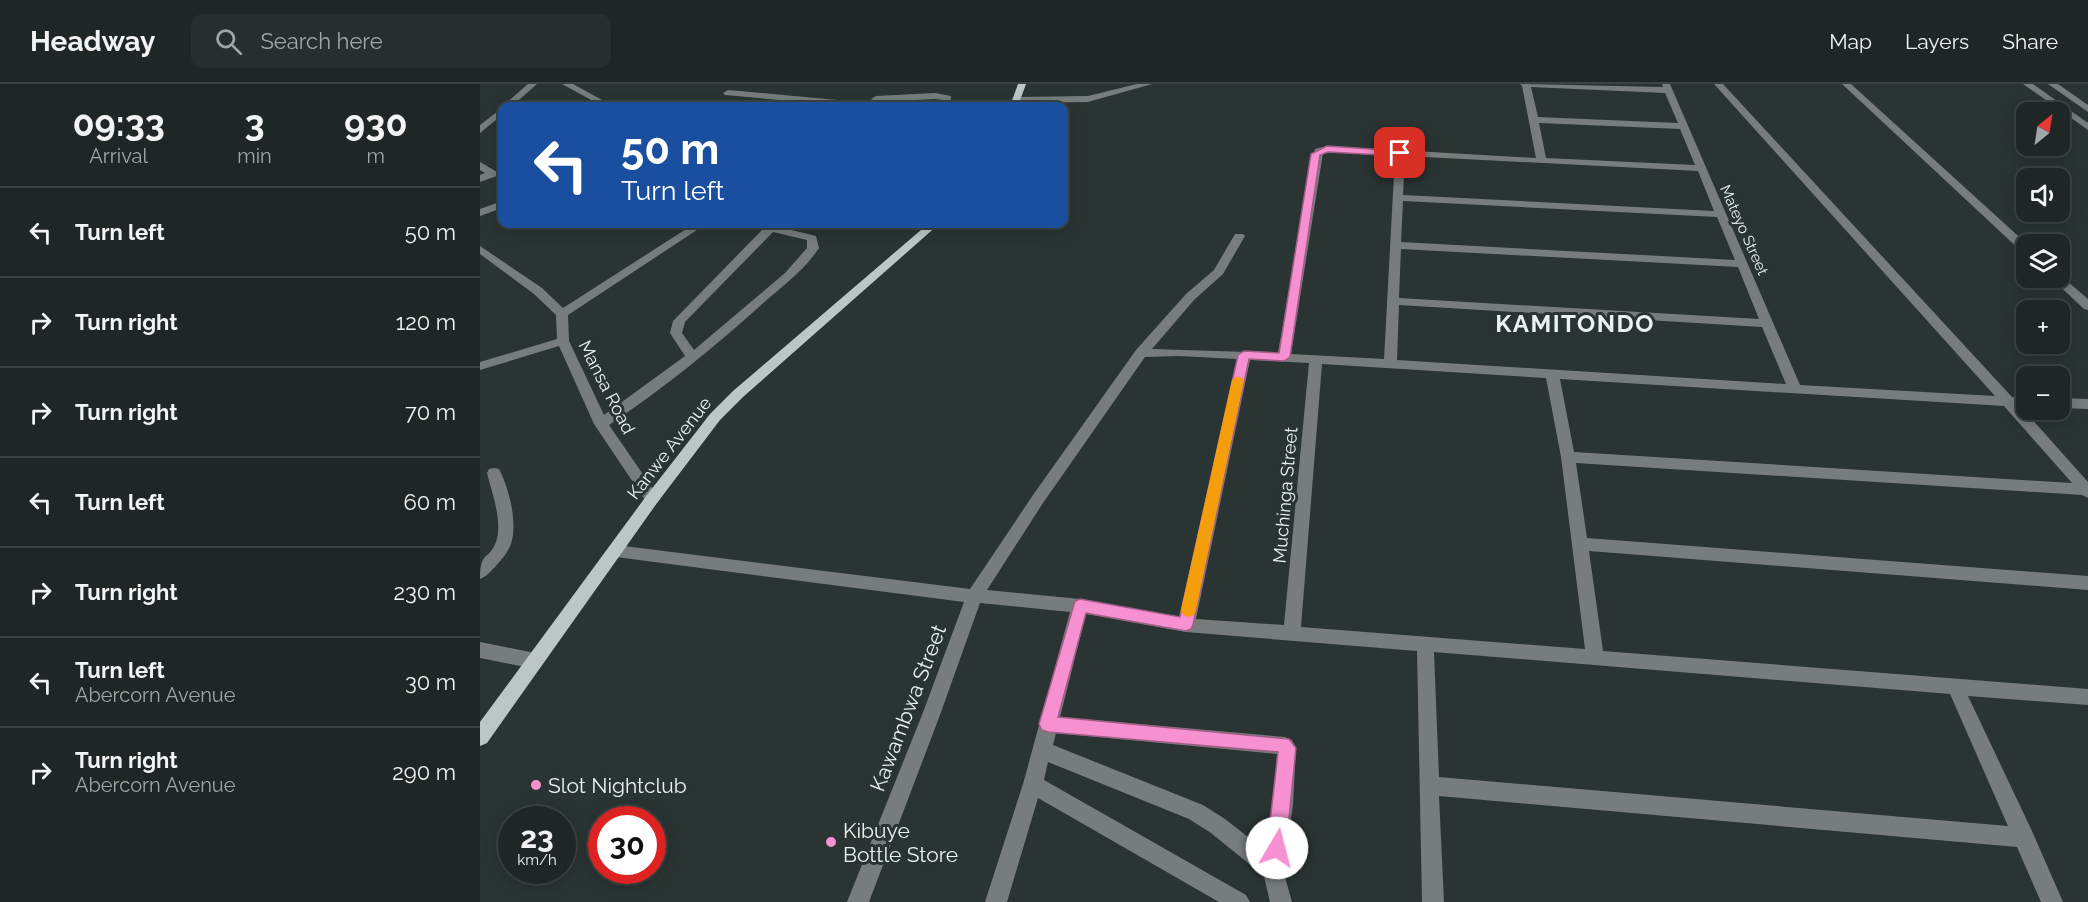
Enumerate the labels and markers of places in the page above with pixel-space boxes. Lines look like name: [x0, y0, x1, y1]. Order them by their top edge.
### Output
pin: [1374, 127, 1425, 178]
place label: Slot Nightclub: [548, 773, 687, 798]
marker: Slot Nightclub: [529, 778, 543, 792]
place label: Kibuye Bottle Store: [843, 818, 958, 867]
marker: Kibuye Bottle Store: [824, 835, 838, 849]

